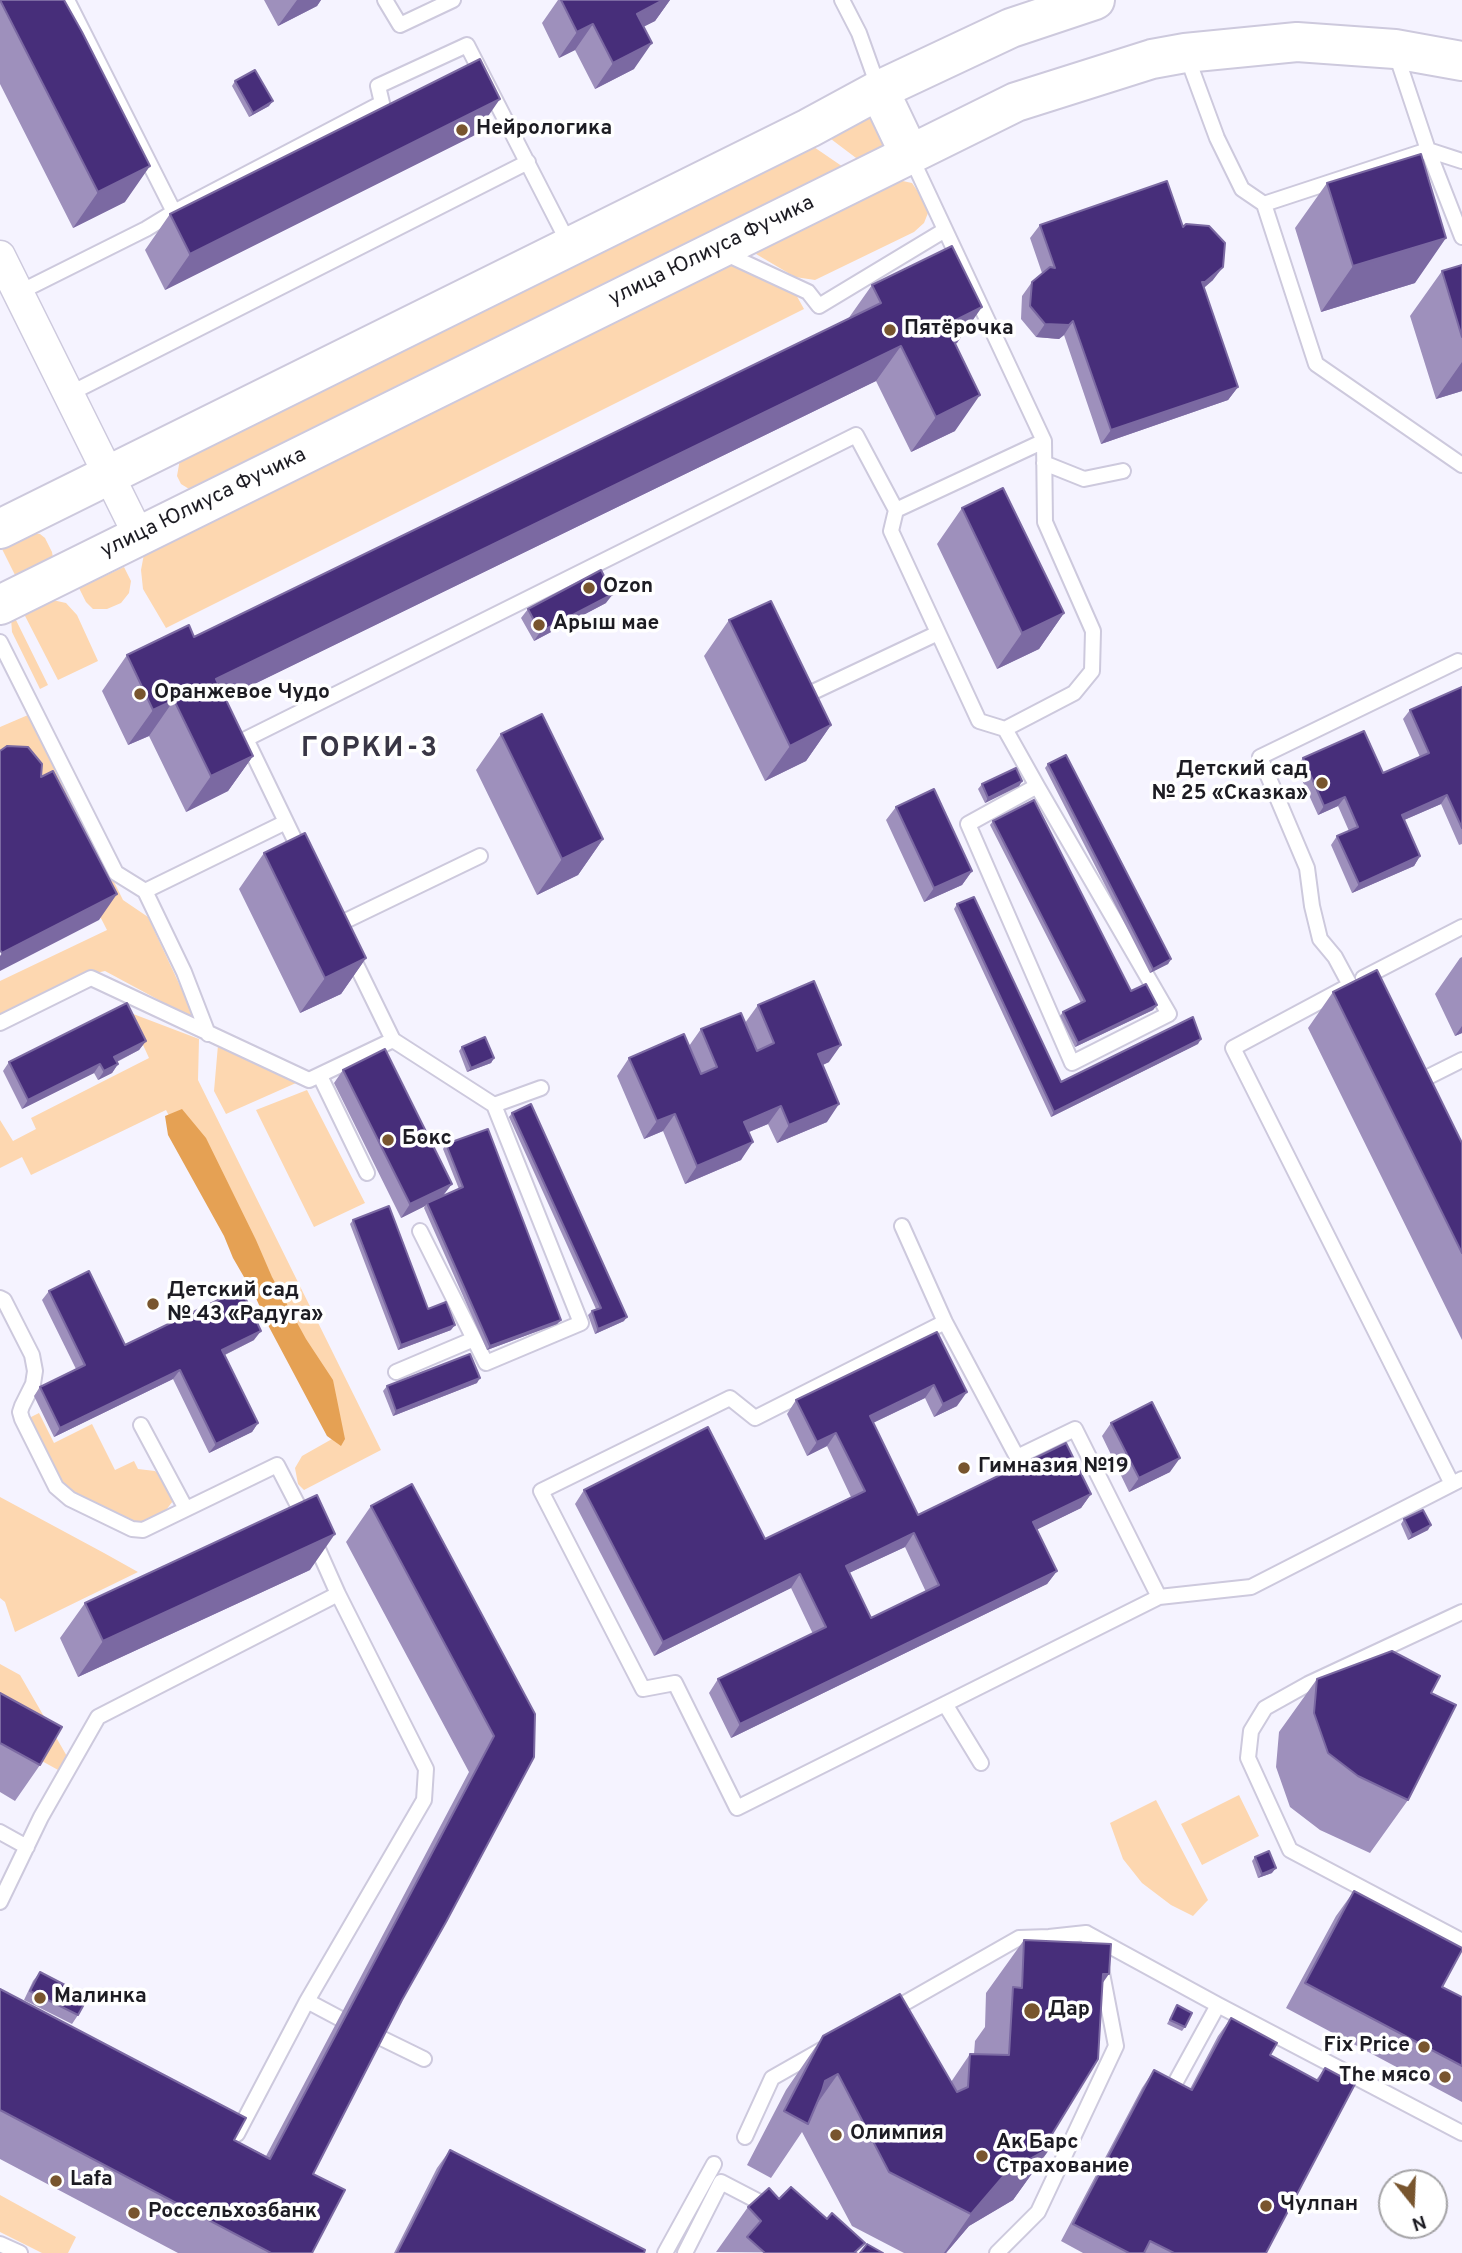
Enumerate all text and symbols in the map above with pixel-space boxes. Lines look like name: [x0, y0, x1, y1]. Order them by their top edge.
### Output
place label: Нейрологика: [476, 117, 612, 143]
marker: Нейрологика: [454, 122, 470, 138]
street label: улица Юлиуса Фучика: [605, 191, 819, 313]
place label: Пятёрочка: [904, 317, 1014, 343]
marker: Пятёрочка: [882, 322, 898, 338]
street label: улица Юлиуса Фучика: [97, 443, 311, 565]
place label: Ozon: [603, 575, 653, 601]
marker: Ozon: [581, 580, 597, 596]
place label: Арыш мае: [553, 612, 659, 638]
marker: Арыш мае: [531, 617, 547, 633]
place label: Оранжевое Чудо: [154, 681, 330, 707]
marker: Оранжевое Чудо: [132, 686, 148, 702]
district label: ГОРКИ-3: [302, 733, 438, 767]
place label: Детский сад № 25 «Сказка»: [1151, 758, 1308, 808]
marker: Детский сад № 25 «Сказка»: [1314, 775, 1330, 791]
place label: Бокс: [402, 1127, 452, 1153]
marker: Бокс: [380, 1132, 396, 1148]
place label: Детский сад № 43 «Радуга»: [167, 1279, 323, 1329]
marker: Детский сад № 43 «Радуга»: [145, 1296, 161, 1312]
place label: Гимназия №19: [978, 1455, 1129, 1481]
marker: Гимназия №19: [956, 1460, 972, 1476]
place label: Малинка: [54, 1985, 147, 2011]
marker: Малинка: [32, 1990, 48, 2006]
place label: Дар: [1048, 1998, 1090, 2024]
marker: Дар: [1022, 2001, 1042, 2021]
place label: Fix Price: [1324, 2034, 1410, 2060]
marker: Fix Price: [1416, 2039, 1432, 2055]
place label: The мясо: [1339, 2064, 1431, 2090]
marker: The мясо: [1437, 2069, 1453, 2085]
place label: Олимпия: [850, 2122, 944, 2148]
marker: Олимпия: [828, 2127, 844, 2143]
place label: Ак Барс Страхование: [996, 2131, 1130, 2181]
marker: Ак Барс Страхование: [974, 2148, 990, 2164]
place label: Lafa: [70, 2168, 113, 2194]
north arrow: [1378, 2169, 1448, 2239]
marker: Lafa: [48, 2173, 64, 2189]
place label: Чулпан: [1280, 2193, 1358, 2219]
marker: Чулпан: [1258, 2198, 1274, 2214]
place label: Россельхозбанк: [148, 2200, 317, 2226]
marker: Россельхозбанк: [126, 2205, 142, 2221]
text: N: [1409, 2209, 1429, 2236]

